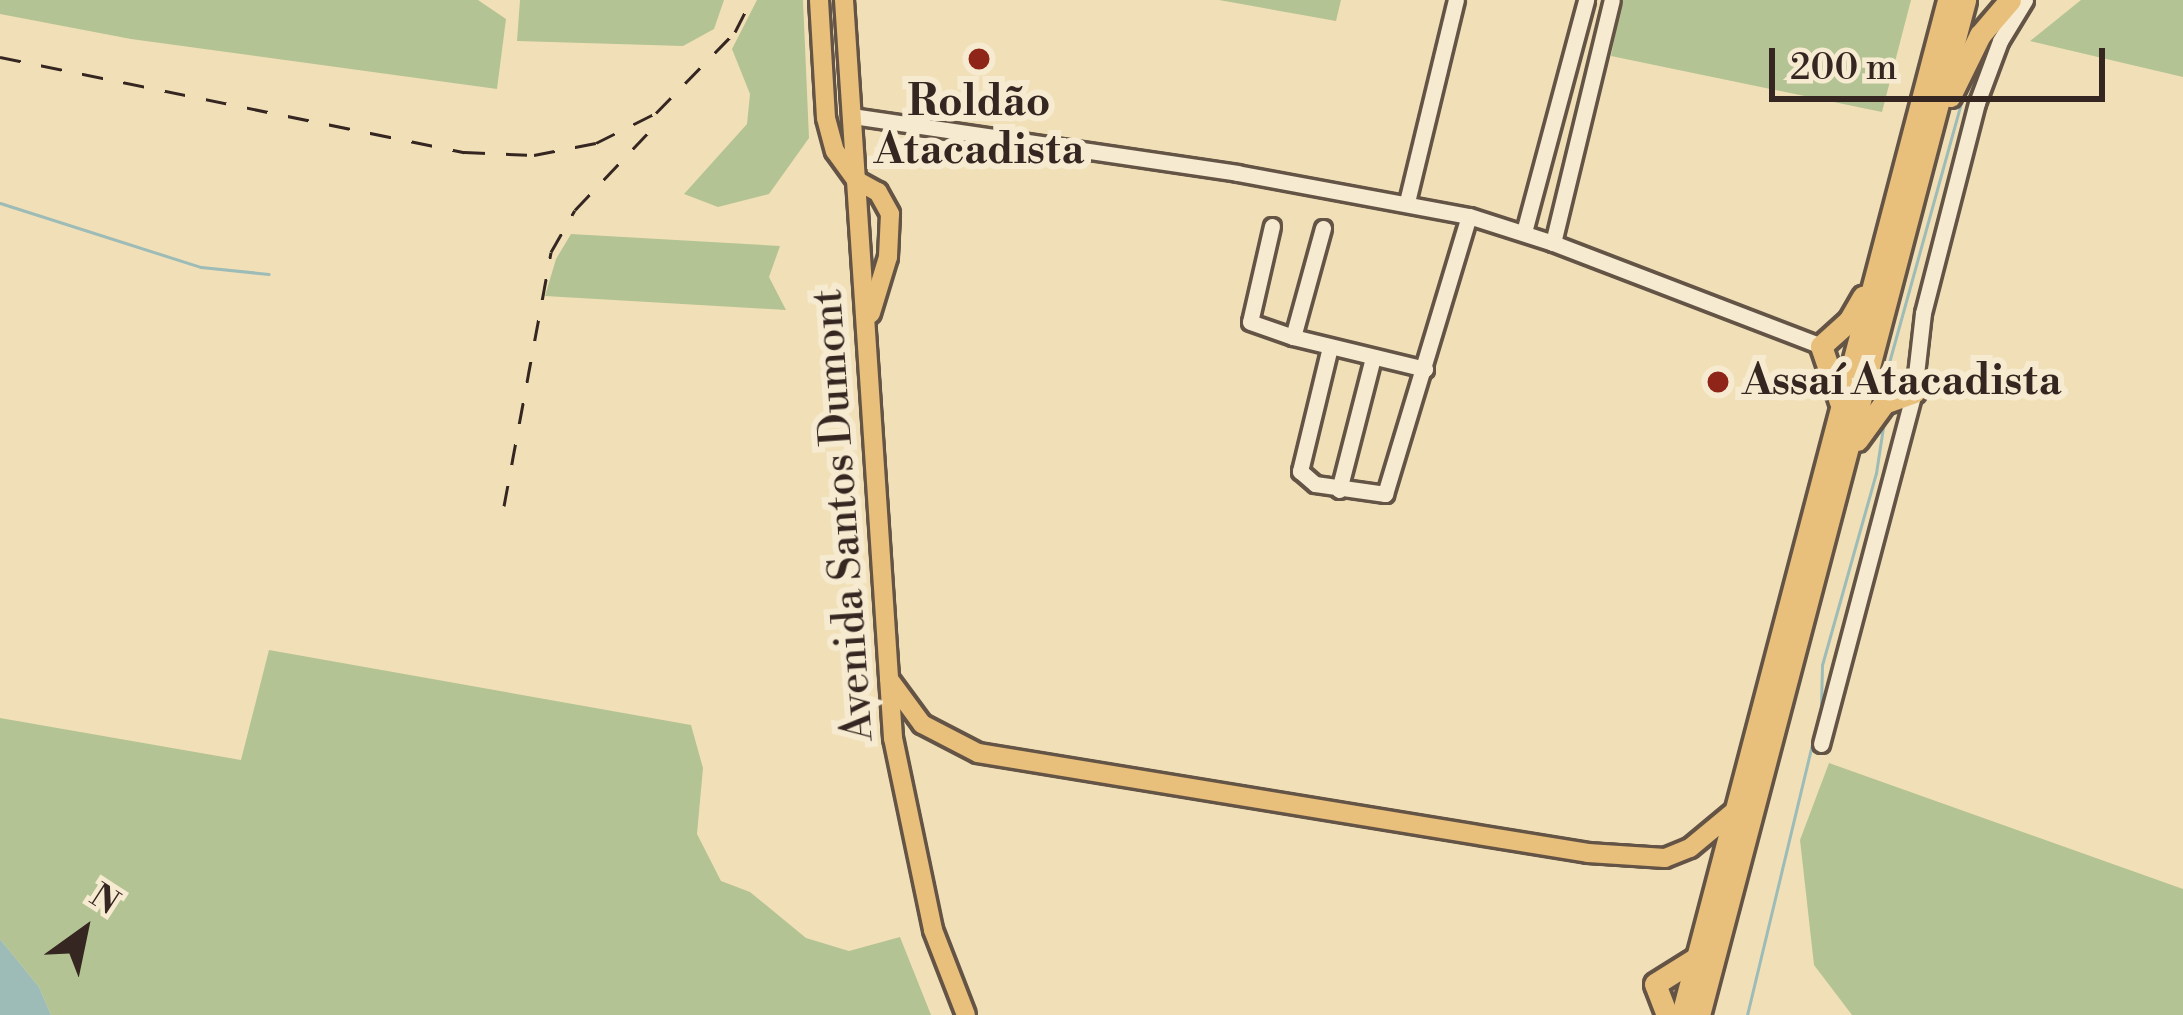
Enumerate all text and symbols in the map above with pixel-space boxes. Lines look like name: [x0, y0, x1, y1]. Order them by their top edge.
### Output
scale bar: [1775, 24, 2111, 98]
marker: Roldão Atacadista: [966, 46, 992, 72]
text: 200 m: [1790, 46, 1897, 91]
place label: Roldão Atacadista: [874, 78, 1084, 176]
street label: Avenida Santos Dumont: [803, 287, 885, 743]
place label: Assaí Atacadista: [1742, 357, 2061, 407]
marker: Assaí Atacadista: [1705, 369, 1731, 395]
north arrow: [24, 871, 144, 991]
text: N: [82, 876, 126, 925]

